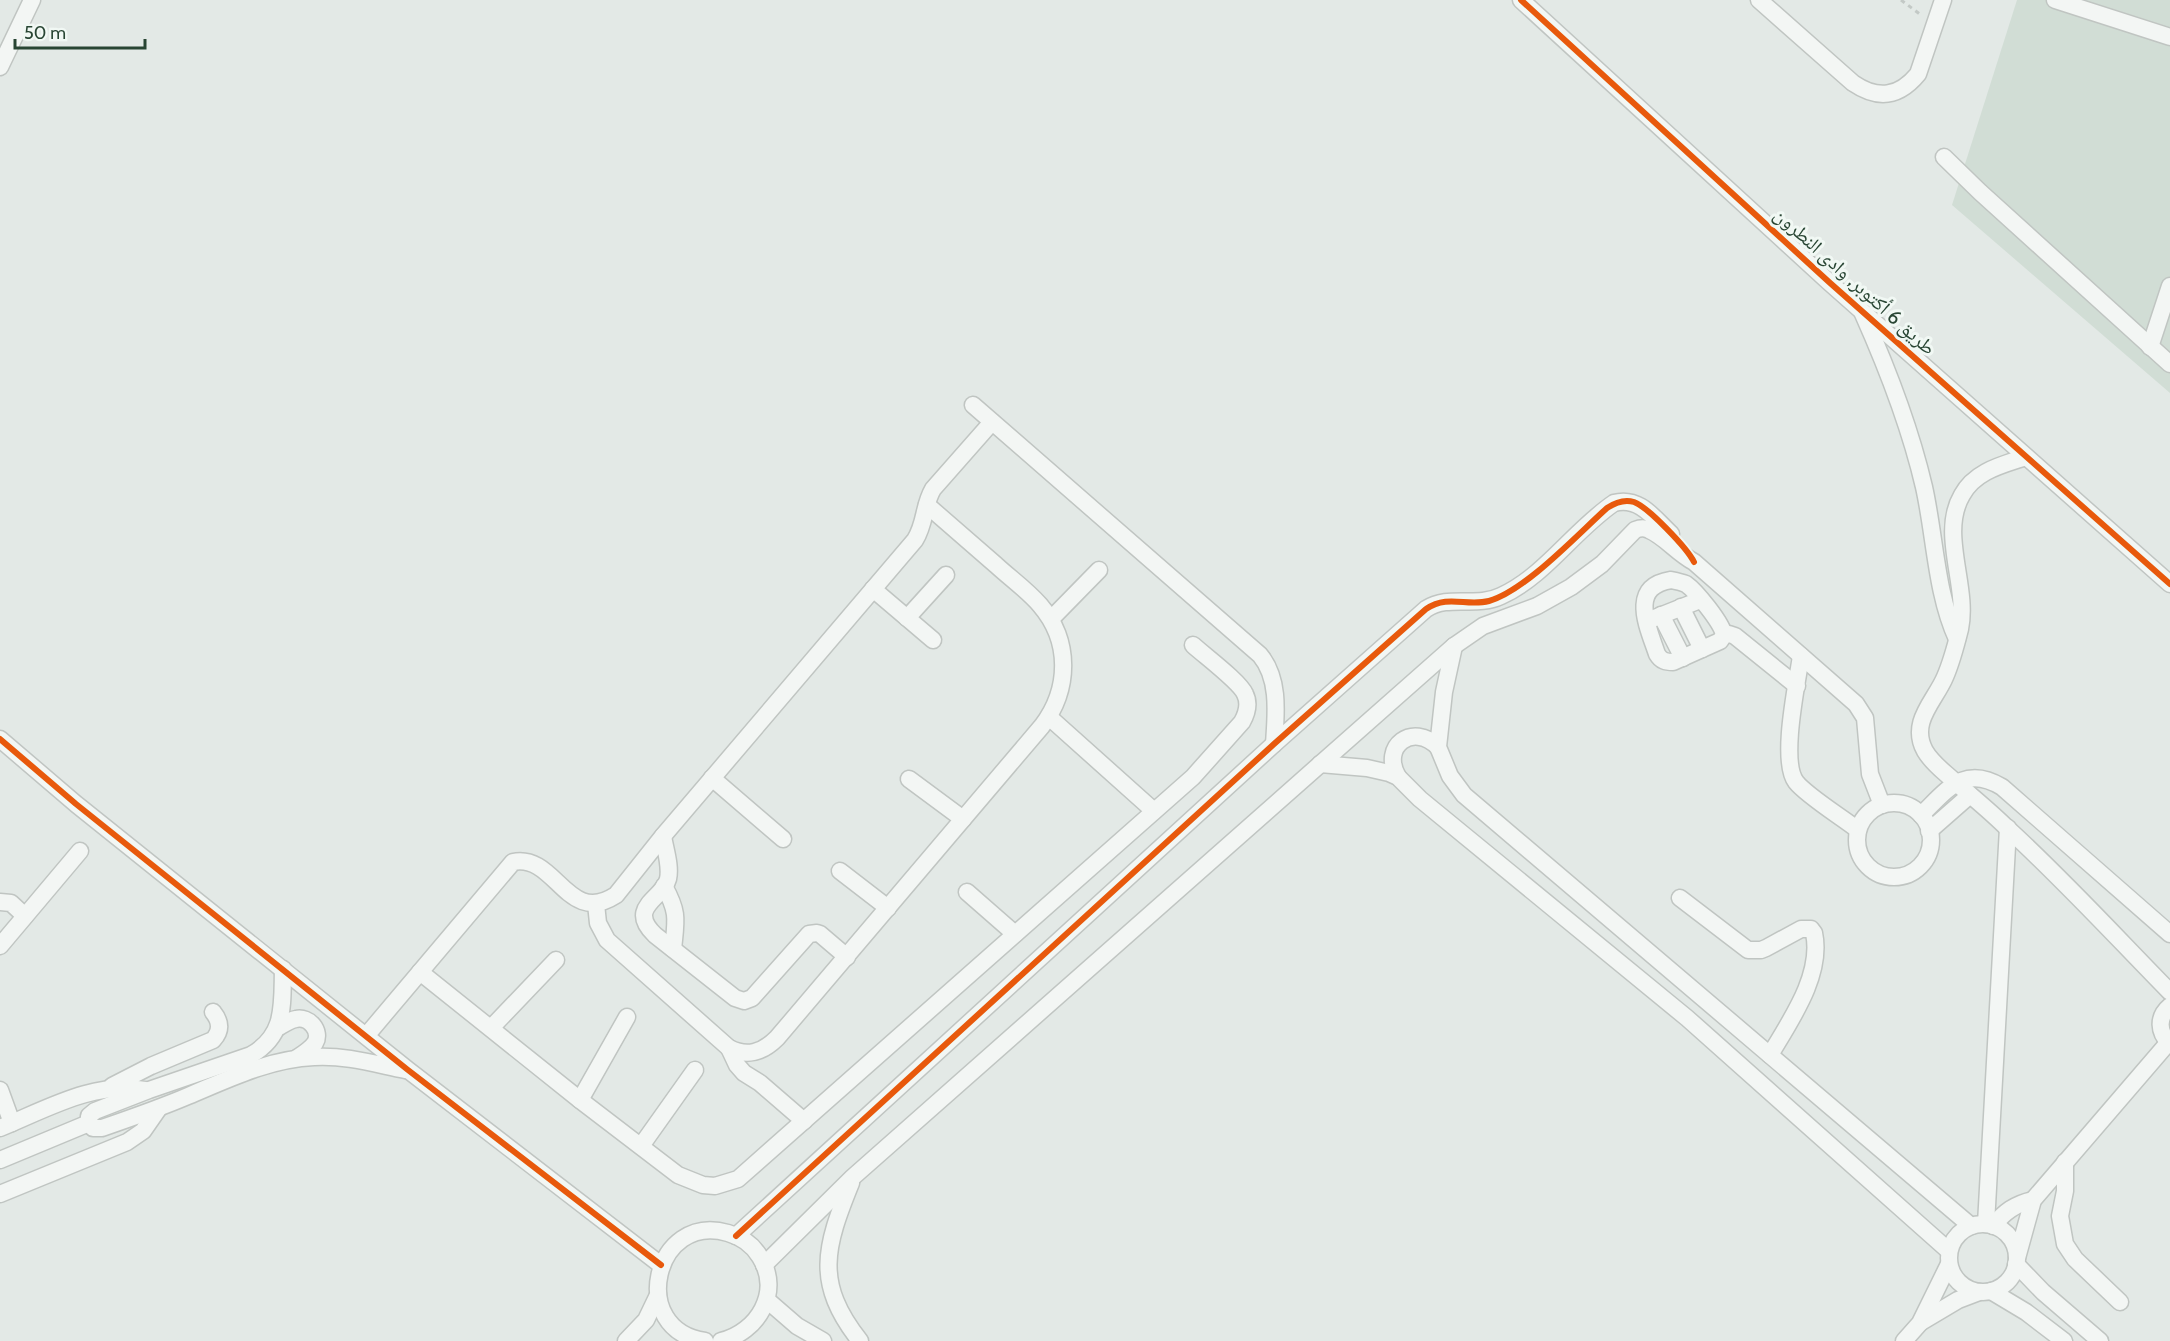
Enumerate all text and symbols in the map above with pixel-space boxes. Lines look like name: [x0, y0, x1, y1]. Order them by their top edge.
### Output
scale bar: [15, 12, 146, 50]
text: 50 m: [24, 22, 66, 44]
street label: طريق 6 أكتوبر, وادى النطرون: [1769, 202, 1941, 360]

